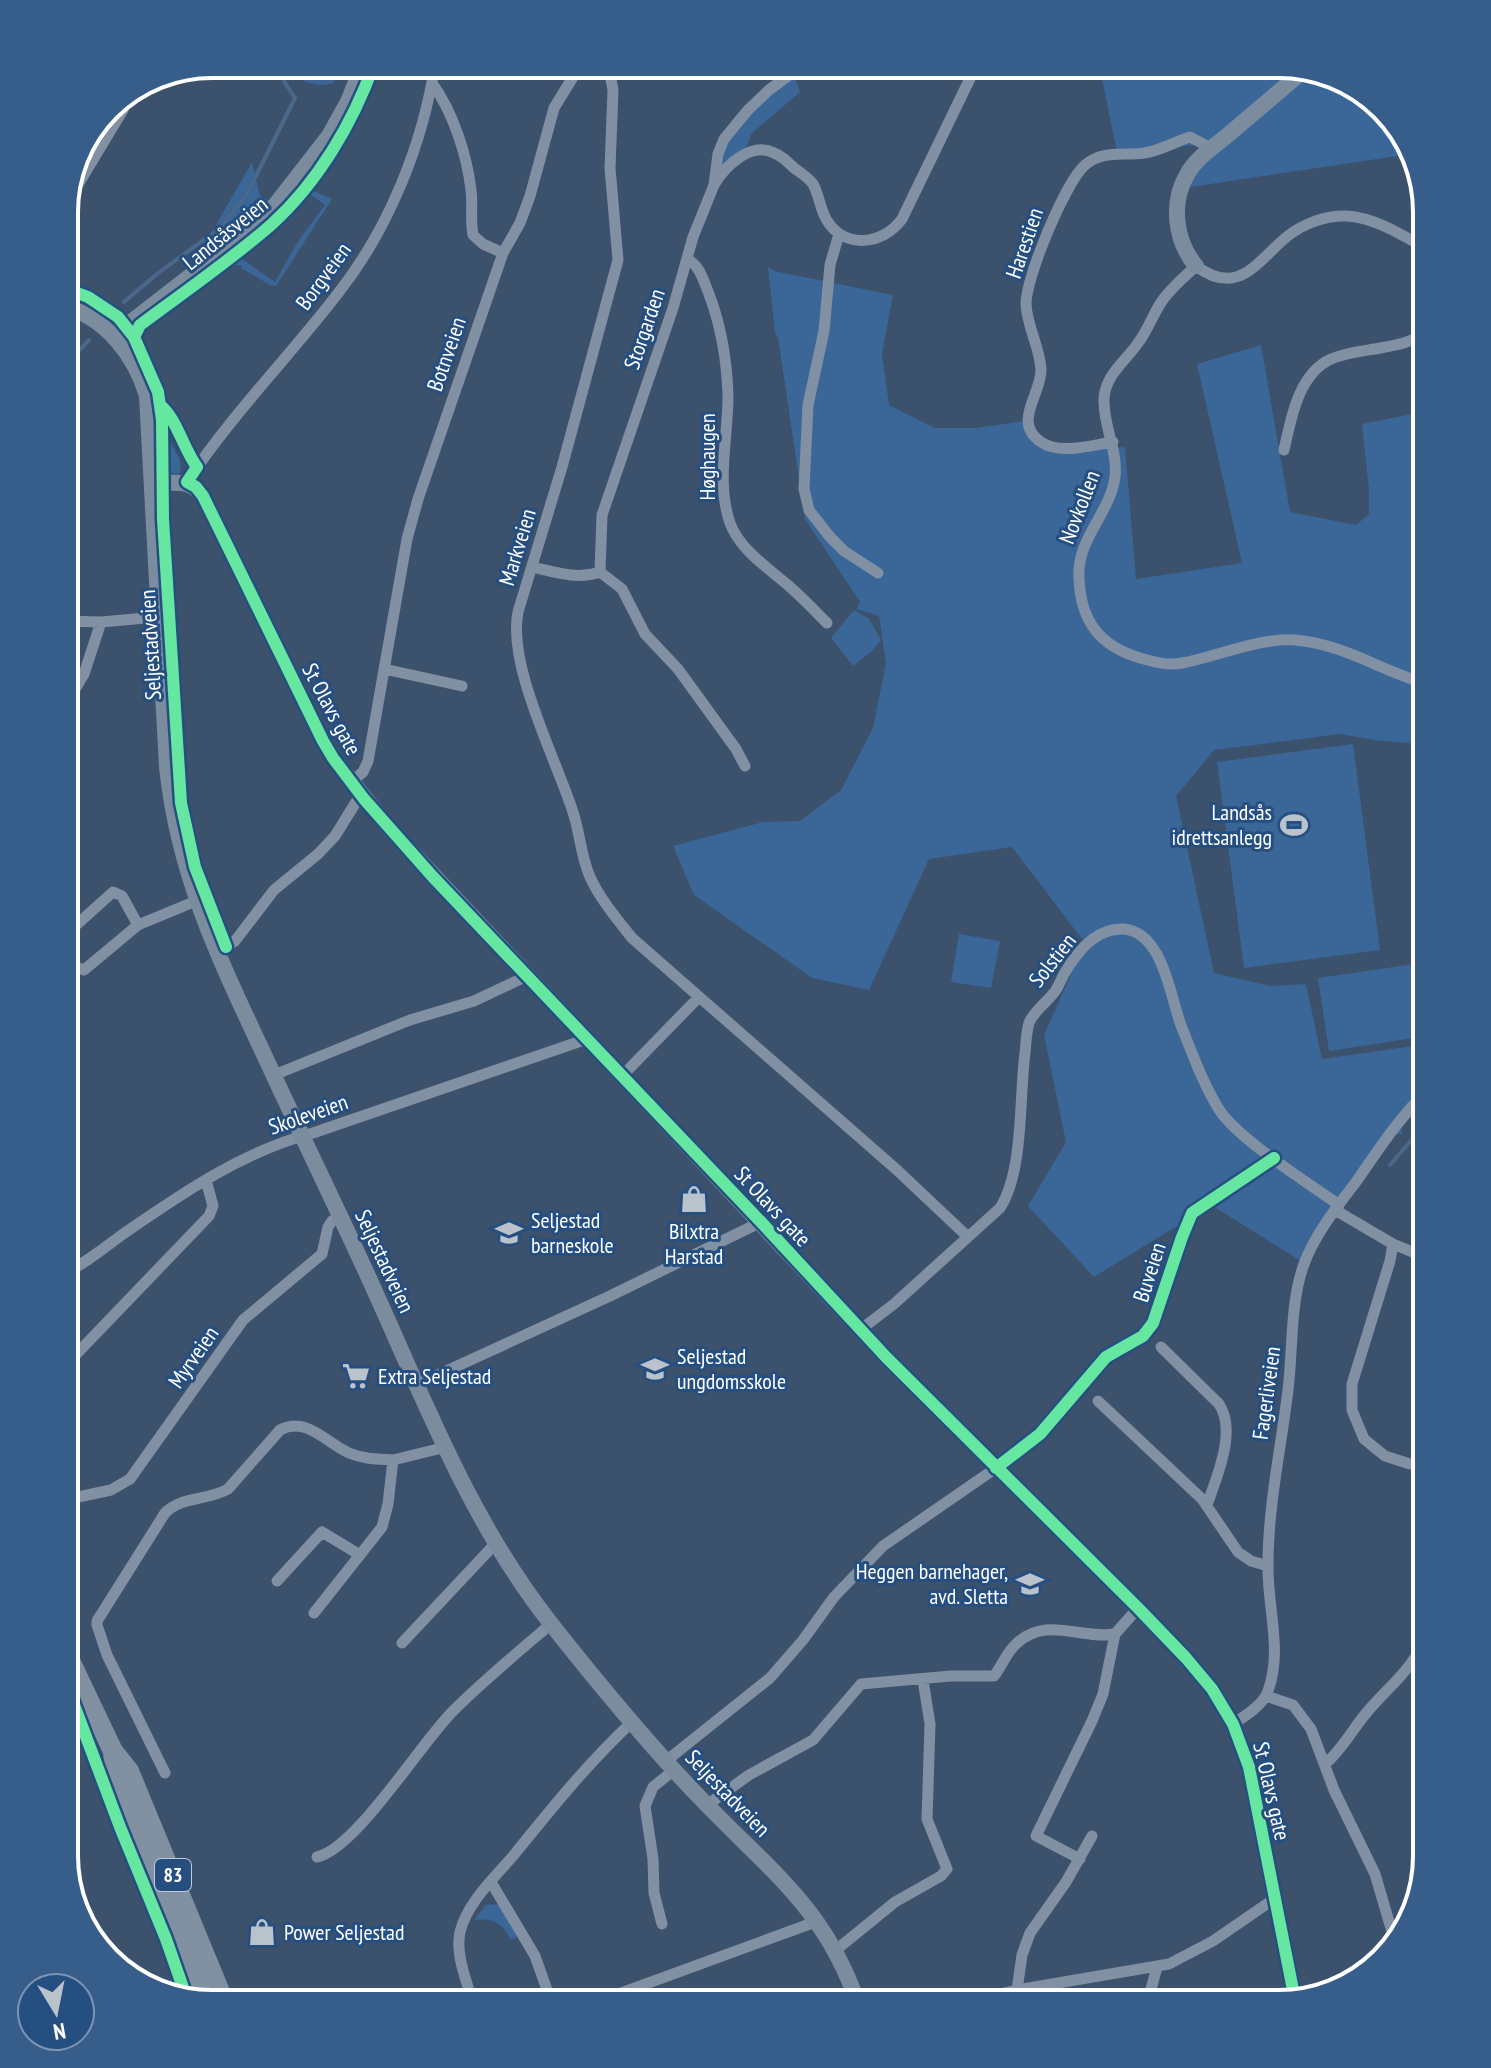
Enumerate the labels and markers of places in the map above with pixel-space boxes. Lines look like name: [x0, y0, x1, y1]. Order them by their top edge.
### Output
place label: Landsås idrettsanlegg: [1172, 798, 1272, 851]
sports icon: Landsås idrettsanlegg: [1279, 810, 1309, 840]
shop icon: Bilxtra Harstad: [679, 1184, 709, 1214]
place label: Seljestad barneskole: [531, 1206, 614, 1259]
place label: Bilxtra Harstad: [665, 1217, 723, 1270]
school or university icon: Seljestad barneskole: [494, 1218, 524, 1248]
place label: Seljestad ungdomsskole: [677, 1342, 786, 1395]
school or university icon: Seljestad ungdomsskole: [640, 1354, 670, 1384]
supermarket icon: Extra Seljestad: [341, 1361, 371, 1391]
place label: Extra Seljestad: [378, 1362, 491, 1390]
place label: Heggen barnehager, avd. Sletta: [856, 1557, 1008, 1610]
school or university icon: Heggen barnehager, avd. Sletta: [1015, 1569, 1045, 1599]
shop icon: Power Seljestad: [247, 1917, 277, 1947]
place label: Power Seljestad: [284, 1918, 404, 1946]

